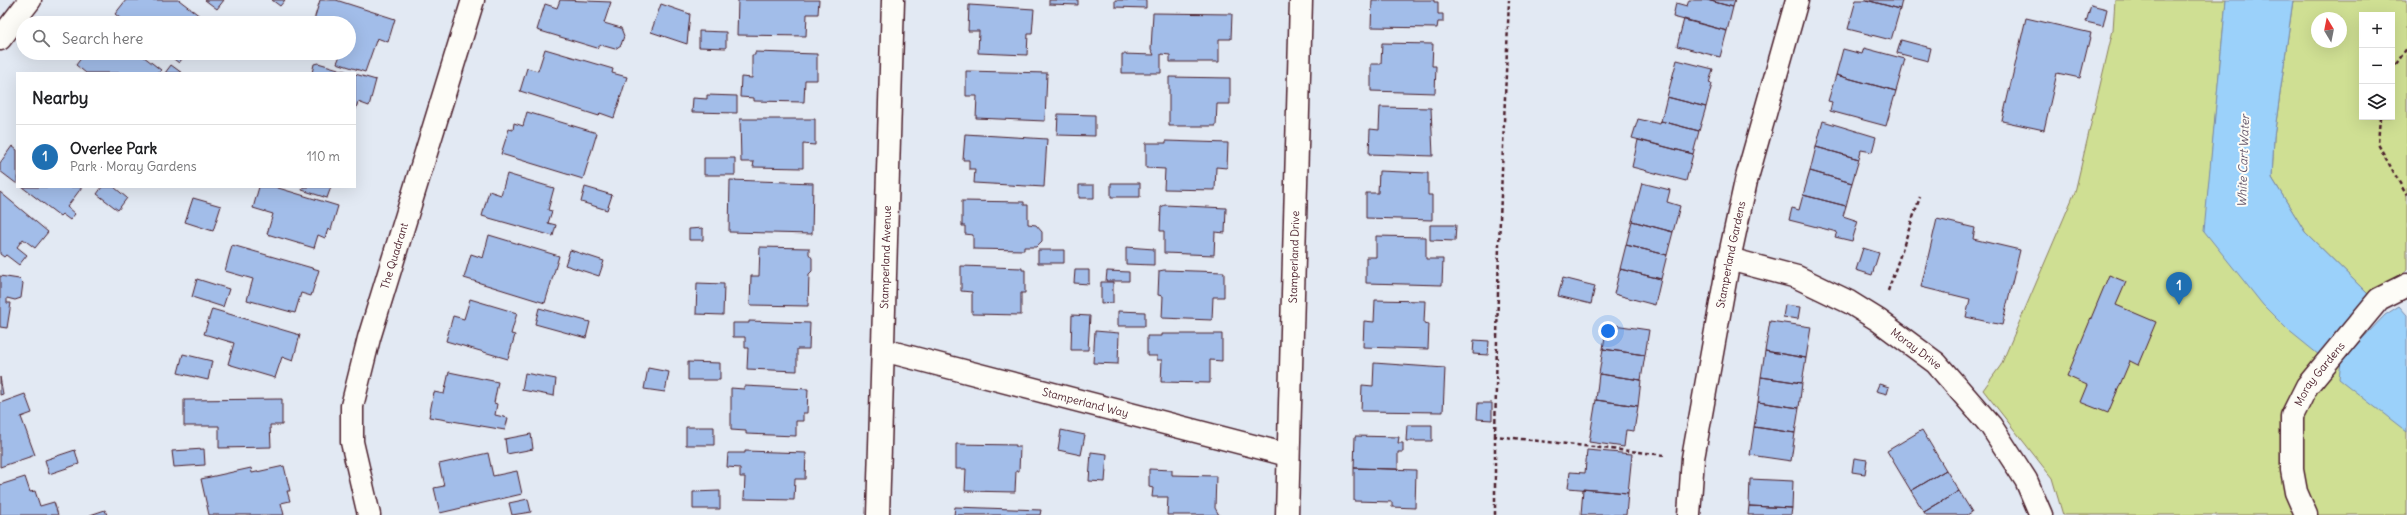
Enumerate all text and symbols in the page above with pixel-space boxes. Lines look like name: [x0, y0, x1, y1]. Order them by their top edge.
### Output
north arrow: [2311, 12, 2347, 48]
map controls: [2359, 12, 2395, 120]
button: +: [2359, 12, 2395, 48]
search box: [16, 16, 356, 60]
icon: search: [30, 27, 52, 49]
text: Search here: [62, 29, 143, 48]
button: −: [2359, 48, 2395, 84]
button: layers: [2359, 84, 2395, 120]
text: Nearby: [32, 87, 88, 109]
water label: White Cart Water: [2234, 112, 2252, 208]
text: Overlee Park: [70, 139, 157, 158]
text: 1: [42, 148, 48, 165]
text: 110 m: [307, 148, 340, 165]
text: Park · Moray Gardens: [70, 158, 197, 175]
street label: Stamperland Gardens: [1713, 200, 1748, 309]
street label: Stamperland Avenue: [877, 205, 894, 309]
street label: Stamperland Drive: [1286, 211, 1302, 304]
street label: The Quadrant: [377, 221, 411, 291]
pin: 1: [2166, 272, 2192, 305]
your location: [1598, 321, 1618, 341]
street label: Moray Drive: [1888, 325, 1945, 372]
street label: Moray Gardens: [2291, 339, 2348, 408]
street label: Stamperland Way: [1041, 385, 1130, 420]

